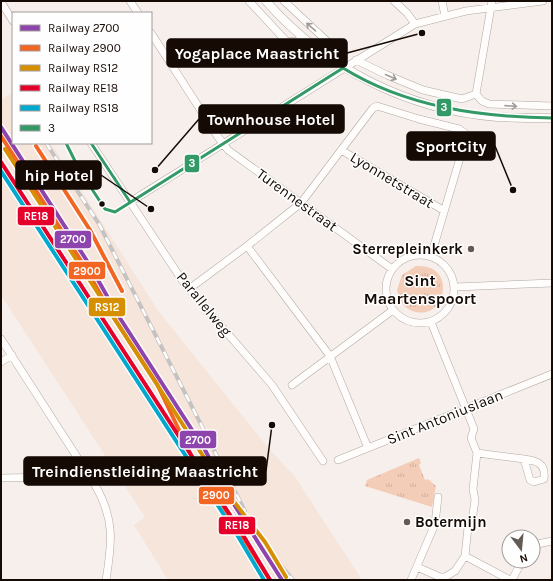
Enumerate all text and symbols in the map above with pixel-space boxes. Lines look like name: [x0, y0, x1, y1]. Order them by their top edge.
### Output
legend: [12, 12, 152, 144]
text: Railway 2700: [48, 21, 119, 35]
one-way arrow: [306, 23, 317, 32]
callout: Yogaplace Maastricht: [167, 39, 347, 67]
text: Railway 2900: [48, 41, 121, 55]
text: Yogaplace Maastricht: [175, 44, 339, 63]
text: Railway RS12: [48, 61, 118, 75]
one-way arrow: [384, 74, 396, 81]
text: Railway RE18: [48, 81, 118, 95]
line badge: 3: [436, 98, 452, 117]
text: Railway RS18: [48, 101, 119, 115]
text: 3: [441, 101, 448, 114]
one-way arrow: [504, 102, 517, 109]
callout: Townhouse Hotel: [199, 105, 344, 133]
text: Townhouse Hotel: [207, 110, 335, 129]
text: 3: [48, 121, 55, 135]
callout: SportCity: [407, 132, 495, 160]
text: SportCity: [415, 137, 487, 156]
street label: Lyonnetstraat: [347, 148, 437, 212]
line badge: 3: [184, 154, 200, 173]
text: 3: [189, 157, 196, 170]
callout: hip Hotel: [16, 161, 101, 189]
street label: Turennestraat: [253, 165, 341, 236]
text: hip Hotel: [24, 166, 94, 185]
unlabelled marker: [97, 199, 107, 209]
line badge: RE18: [17, 206, 55, 226]
text: RE18: [24, 210, 48, 223]
line badge: 2700: [54, 230, 92, 249]
text: 2700: [60, 233, 86, 246]
place label: Sterrepleinkerk: [352, 240, 463, 258]
marker: Sterrepleinkerk: [466, 244, 476, 254]
line badge: 2900: [68, 261, 106, 280]
text: 2900: [73, 265, 101, 278]
street label: Parallelweg: [173, 268, 236, 340]
district label: Sint Maartenspoort: [364, 271, 476, 308]
line badge: RS12: [88, 297, 126, 317]
text: RS12: [95, 301, 120, 314]
street label: Sint Antoniuslaan: [384, 386, 506, 448]
line badge: 2700: [179, 430, 217, 449]
text: 2700: [185, 434, 211, 447]
callout: Treindienstleiding Maastricht: [24, 457, 266, 485]
text: Treindienstleiding Maastricht: [32, 462, 258, 481]
line badge: 2900: [198, 486, 235, 505]
text: 2900: [202, 489, 230, 502]
place label: Botermijn: [415, 513, 487, 531]
line badge: RE18: [218, 516, 256, 535]
marker: Botermijn: [402, 517, 412, 527]
text: RE18: [225, 519, 249, 532]
north arrow: [501, 529, 541, 569]
text: N: [518, 551, 529, 565]

